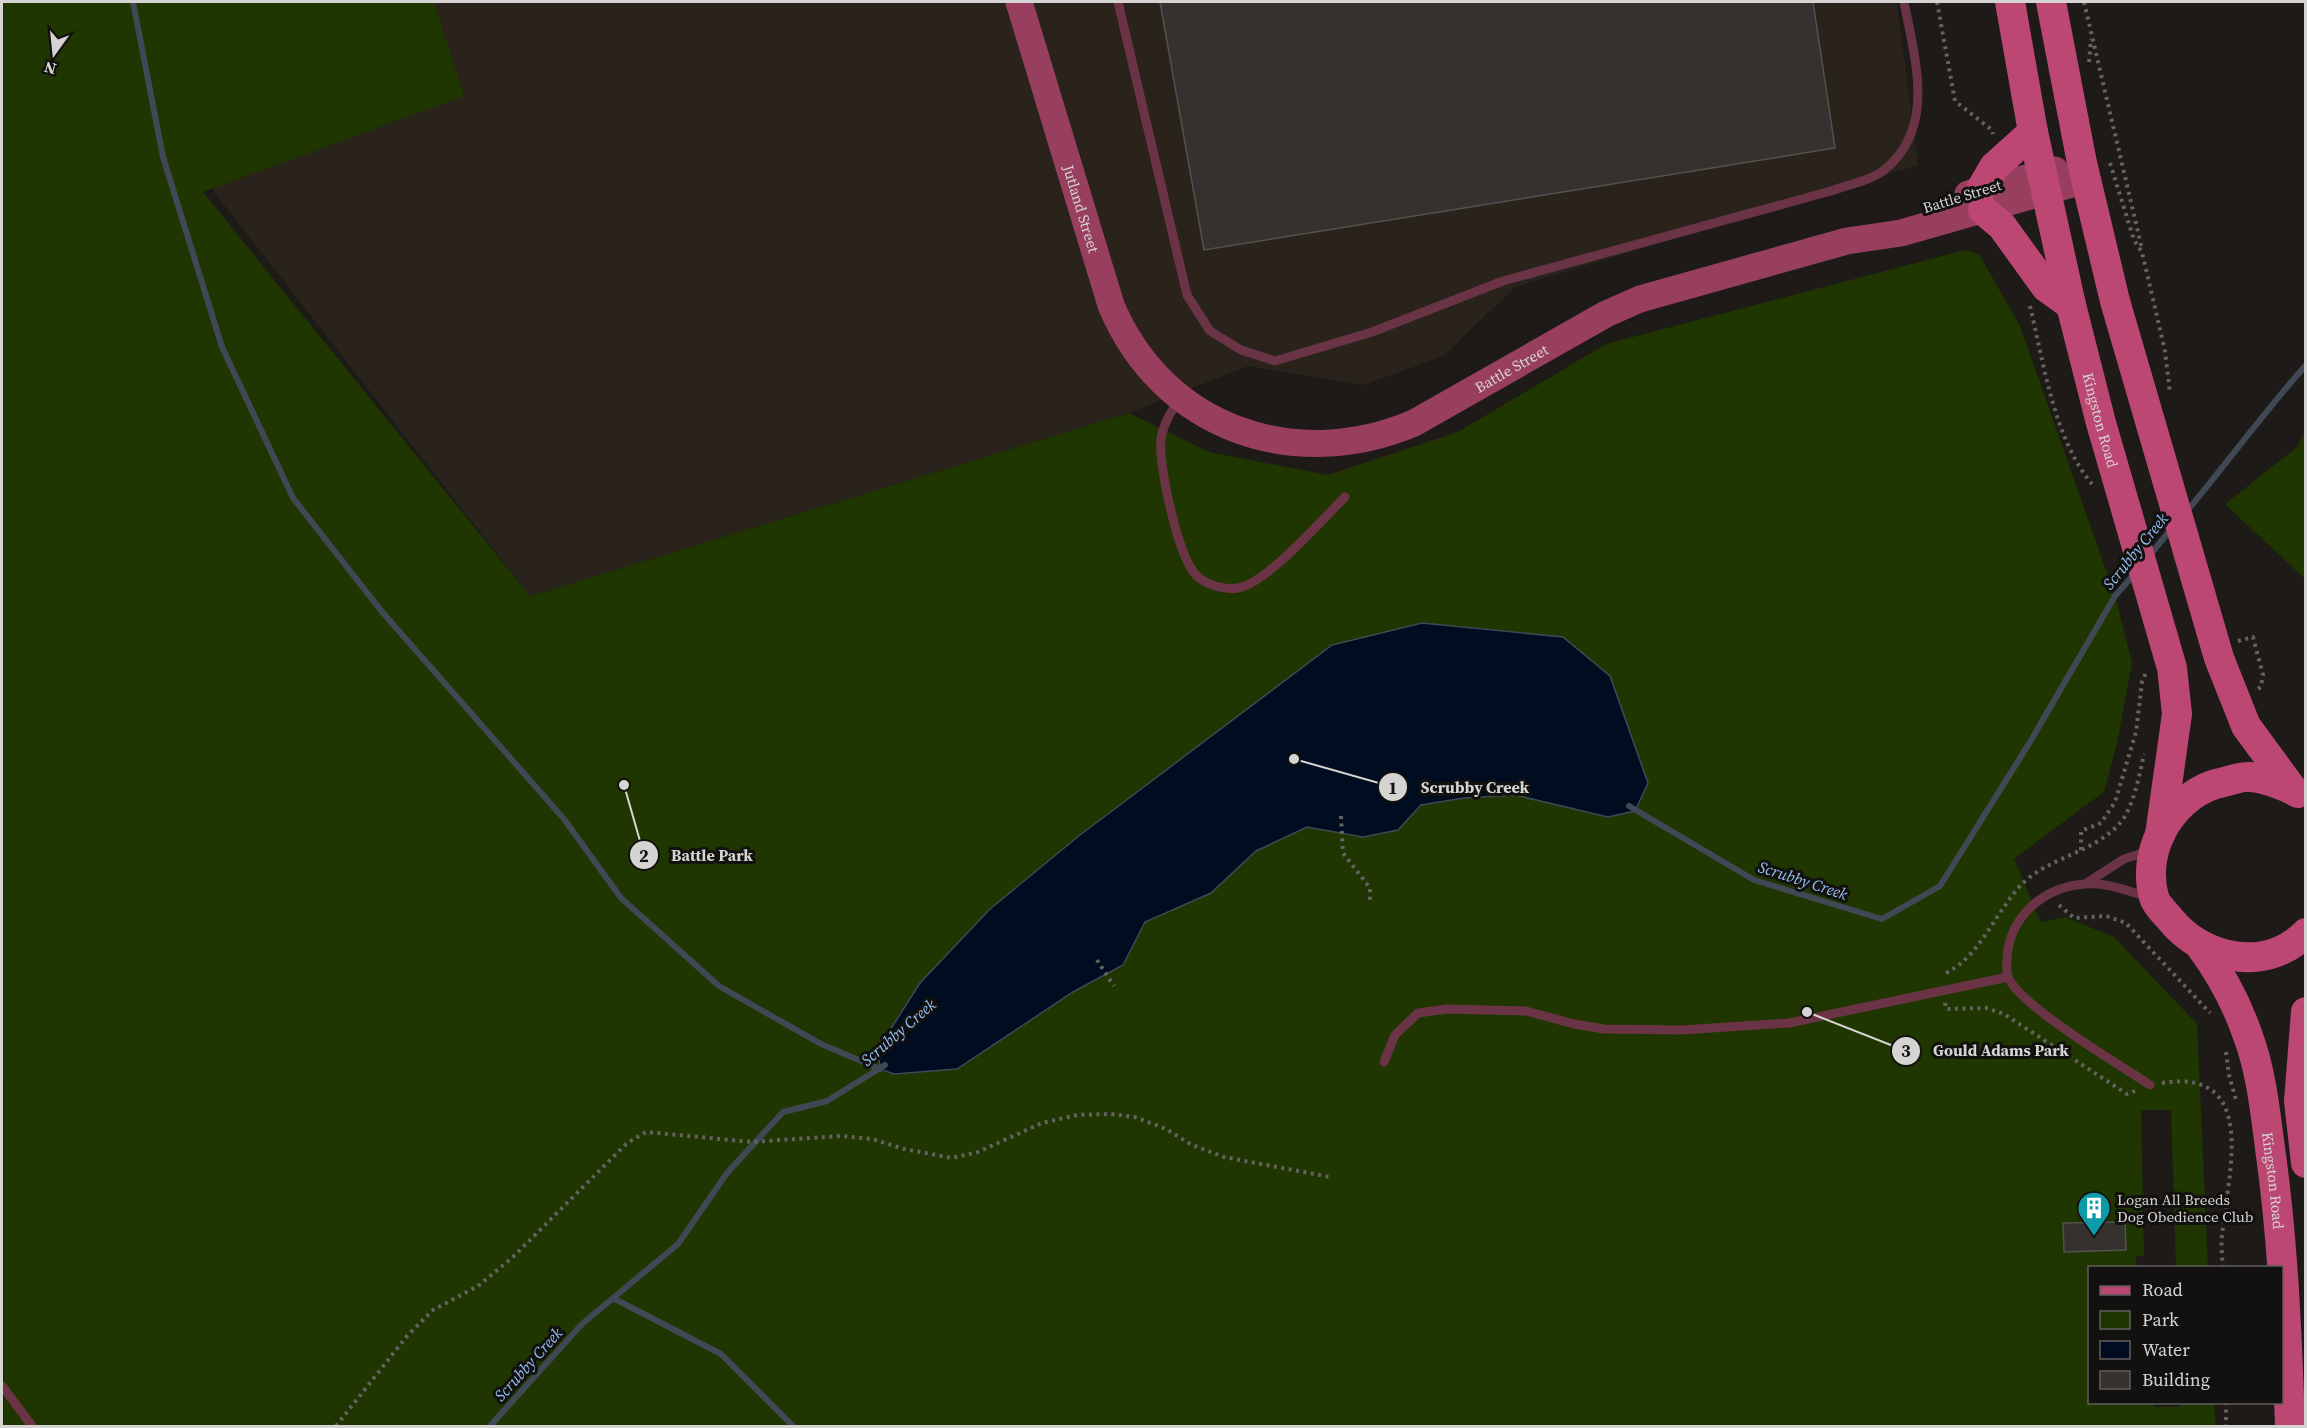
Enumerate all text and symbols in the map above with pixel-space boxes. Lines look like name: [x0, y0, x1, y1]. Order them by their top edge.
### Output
north arrow: [24, 24, 84, 84]
text: N: [41, 56, 59, 81]
street label: Jutland Street: [1058, 161, 1105, 255]
street label: Battle Street: [1920, 174, 2004, 218]
street label: Battle Street: [1471, 339, 1552, 397]
street label: Kingston Road: [2078, 370, 2124, 471]
water label: Scrubby Creek: [2097, 508, 2173, 594]
callout: Scrubby Creek: [1378, 770, 1541, 804]
text: 1: [1388, 775, 1398, 800]
text: Scrubby Creek: [1421, 776, 1530, 798]
callout: Battle Park: [629, 838, 765, 872]
text: 2: [639, 843, 649, 868]
text: Battle Park: [671, 844, 753, 866]
water label: Scrubby Creek: [1756, 855, 1851, 905]
water label: Scrubby Creek: [856, 993, 940, 1071]
callout: Gould Adams Park: [1891, 1034, 2081, 1068]
text: 3: [1901, 1038, 1911, 1063]
text: Gould Adams Park: [1933, 1039, 2069, 1061]
street label: Kingston Road: [2258, 1131, 2290, 1230]
place label: Logan All Breeds Dog Obedience Club: [2117, 1189, 2253, 1227]
building icon: Logan All Breeds Dog Obedience Club: [2076, 1190, 2112, 1237]
legend: [2088, 1266, 2283, 1404]
text: Road: [2142, 1277, 2183, 1302]
text: Park: [2142, 1307, 2179, 1332]
water label: Scrubby Creek: [489, 1322, 567, 1406]
text: Water: [2142, 1337, 2190, 1362]
text: Building: [2142, 1367, 2210, 1392]

